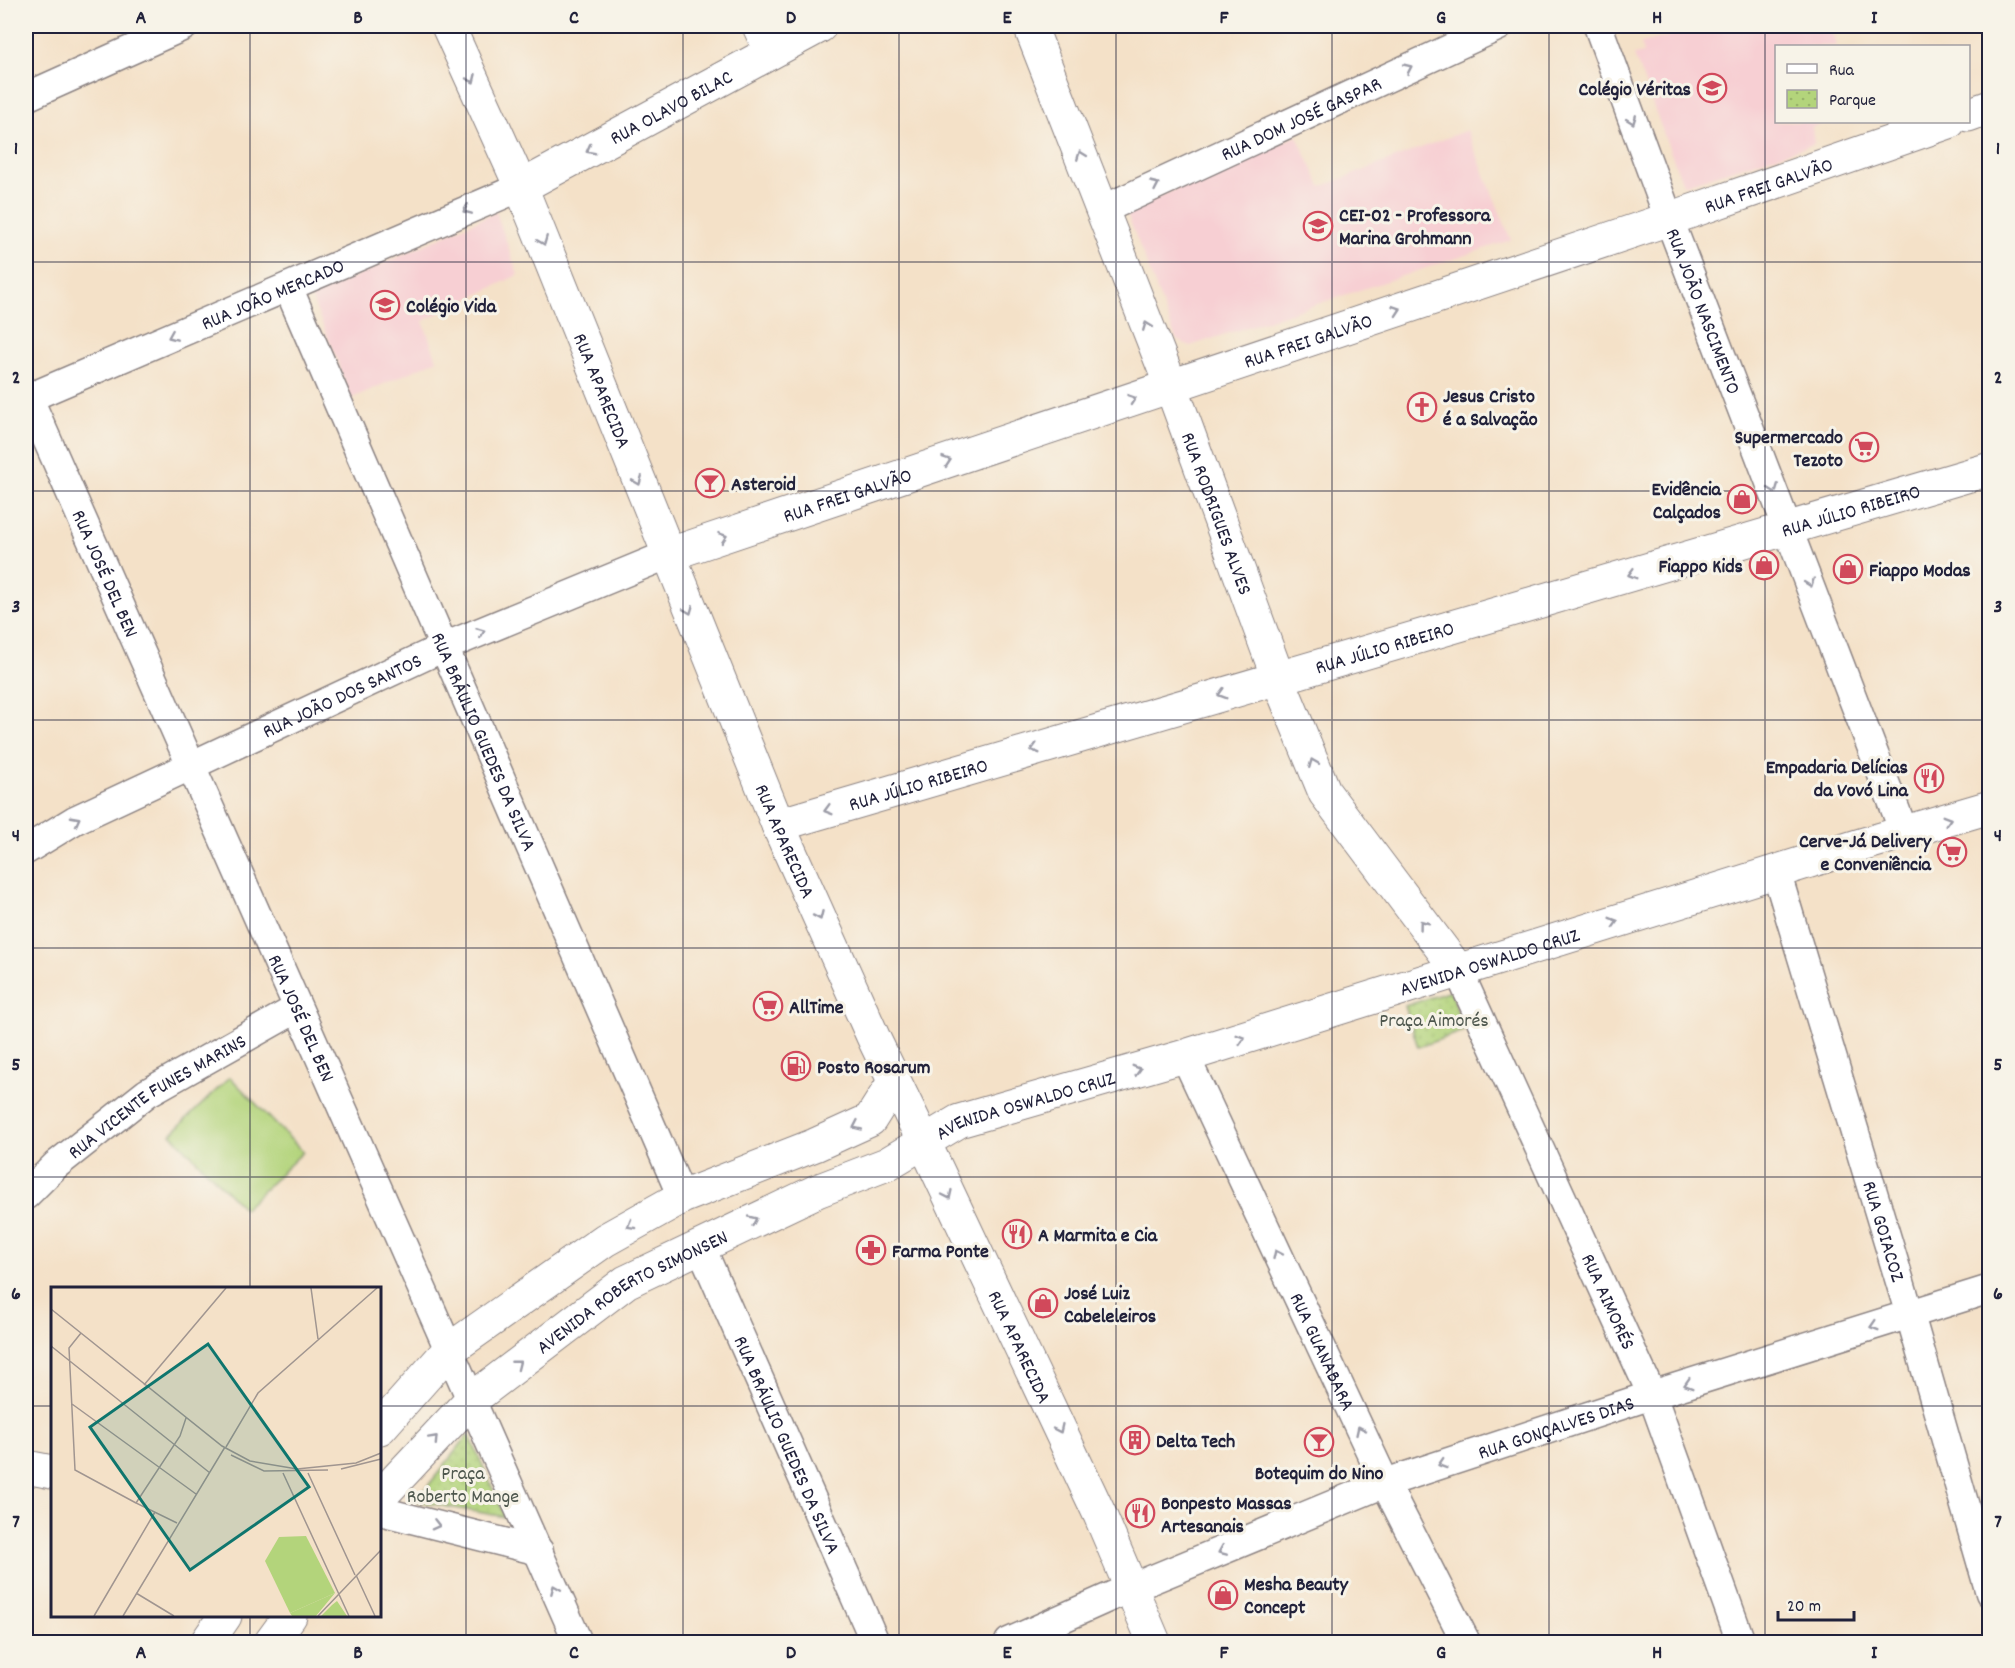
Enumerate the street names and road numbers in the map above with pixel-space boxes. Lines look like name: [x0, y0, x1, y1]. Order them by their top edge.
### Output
street label: RUA OLAVO BILAC: [606, 64, 739, 154]
street label: RUA DOM JOSÉ GASPAR: [1217, 71, 1387, 170]
street label: RUA FREI GALVÃO: [1701, 152, 1837, 223]
street label: RUA JOÃO NASCIMENTO: [1657, 225, 1746, 399]
street label: RUA JOÃO MERCADO: [198, 253, 350, 339]
street label: RUA FREI GALVÃO: [1241, 308, 1377, 378]
street label: RUA APARECIDA: [564, 330, 636, 453]
street label: RUA RODRIGUES ALVES: [1172, 429, 1257, 599]
street label: RUA FREI GALVÃO: [780, 463, 916, 532]
street label: RUA JÚLIO RIBEIRO: [1779, 479, 1924, 546]
street label: RUA JOSÉ DEL BEN: [63, 506, 144, 643]
street label: RUA JÚLIO RIBEIRO: [1312, 616, 1458, 683]
street label: RUA BRÁULIO GUEDES DA SILVA: [422, 629, 542, 856]
street label: RUA JOÃO DOS SANTOS: [259, 648, 427, 747]
street label: RUA JÚLIO RIBEIRO: [846, 753, 992, 820]
street label: RUA APARECIDA: [746, 780, 820, 904]
street label: AVENIDA OSWALDO CRUZ: [1397, 923, 1584, 1005]
street label: RUA JOSÉ DEL BEN: [259, 951, 340, 1087]
street label: RUA VICENTE FUNES MARINS: [63, 1029, 252, 1167]
street label: AVENIDA OSWALDO CRUZ: [931, 1066, 1119, 1149]
street label: RUA GOIACOZ: [1853, 1178, 1910, 1286]
street label: AVENIDA ROBERTO SIMONSEN: [531, 1224, 733, 1362]
street label: RUA AIMORÉS: [1572, 1250, 1641, 1355]
street label: RUA APARECIDA: [979, 1287, 1056, 1409]
street label: RUA GUANABARA: [1281, 1289, 1360, 1416]
street label: RUA BRÁULIO GUEDES DA SILVA: [725, 1332, 846, 1559]
street label: RUA GONÇALVES DIAS: [1475, 1391, 1639, 1468]

